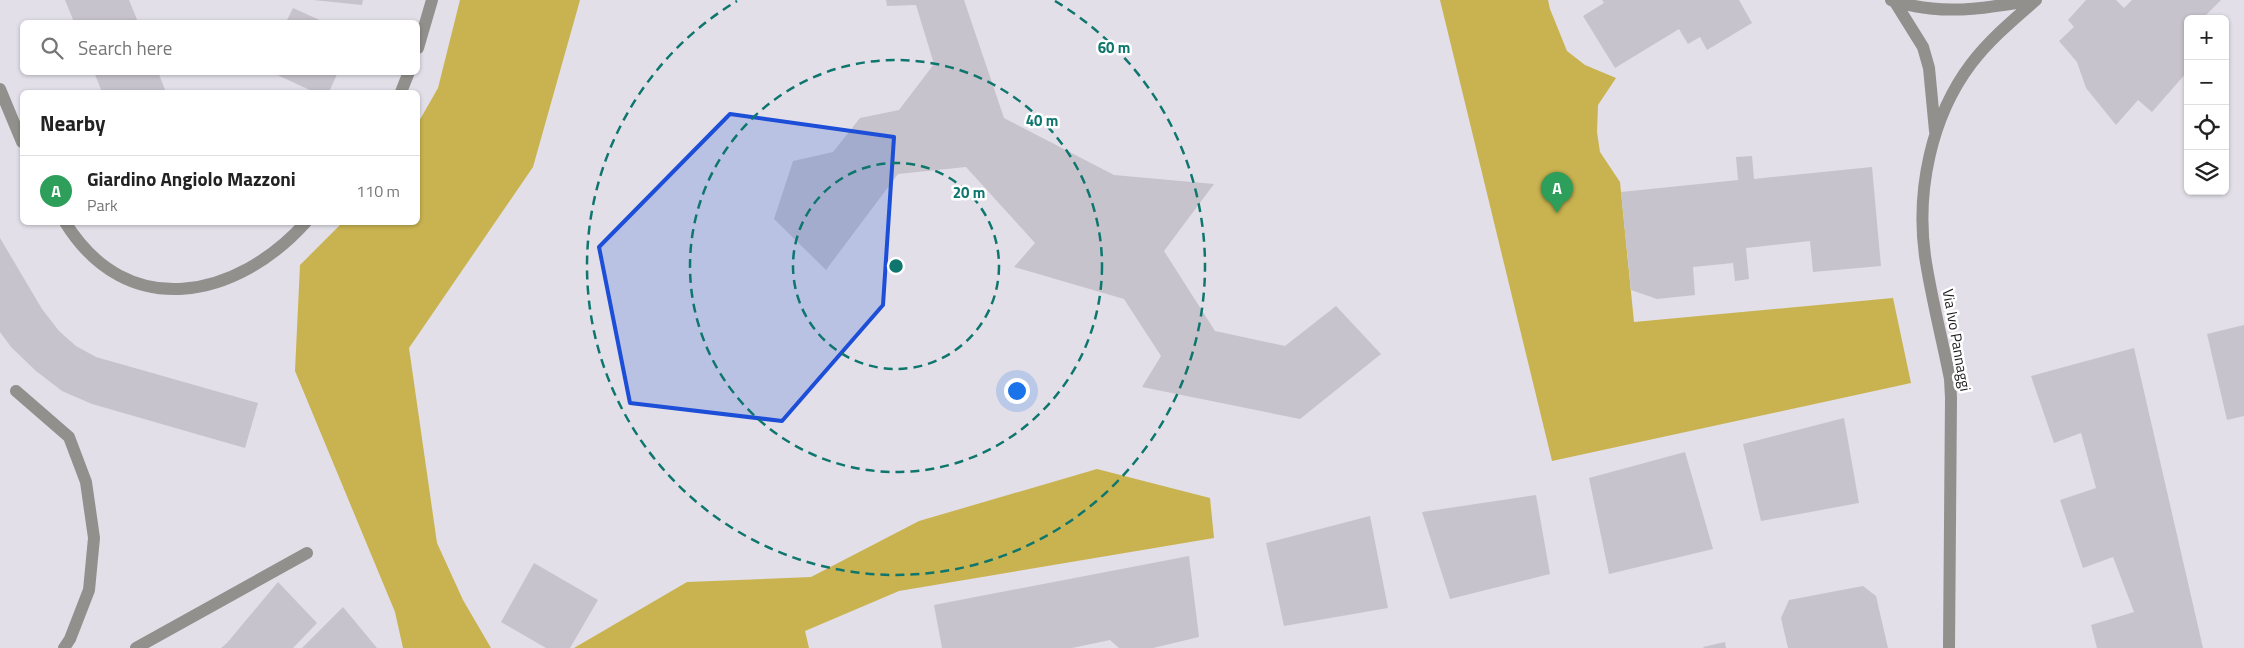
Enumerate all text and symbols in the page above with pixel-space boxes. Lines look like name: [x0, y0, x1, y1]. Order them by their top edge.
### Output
map controls: [2184, 15, 2229, 195]
button: +: [2184, 15, 2229, 60]
search box: [20, 20, 420, 75]
text: Search here: [78, 33, 172, 62]
icon: search: [38, 34, 66, 62]
text: 60 m: [1098, 36, 1130, 59]
button: −: [2184, 60, 2229, 105]
button: locate: [2184, 105, 2229, 150]
text: Nearby: [40, 107, 105, 139]
text: 40 m: [1026, 109, 1058, 132]
button: layers: [2184, 150, 2229, 195]
text: Giardino Angiolo Mazzoni: [87, 164, 296, 193]
pin: A: [1541, 172, 1573, 213]
text: A: [51, 179, 61, 203]
text: 110 m: [356, 179, 400, 203]
text: 20 m: [953, 181, 985, 204]
text: Park: [87, 193, 118, 217]
centre of rings: [887, 257, 905, 275]
street label: Via Ivo Pannaggi: [1937, 287, 1977, 393]
your location: [1004, 378, 1030, 404]

